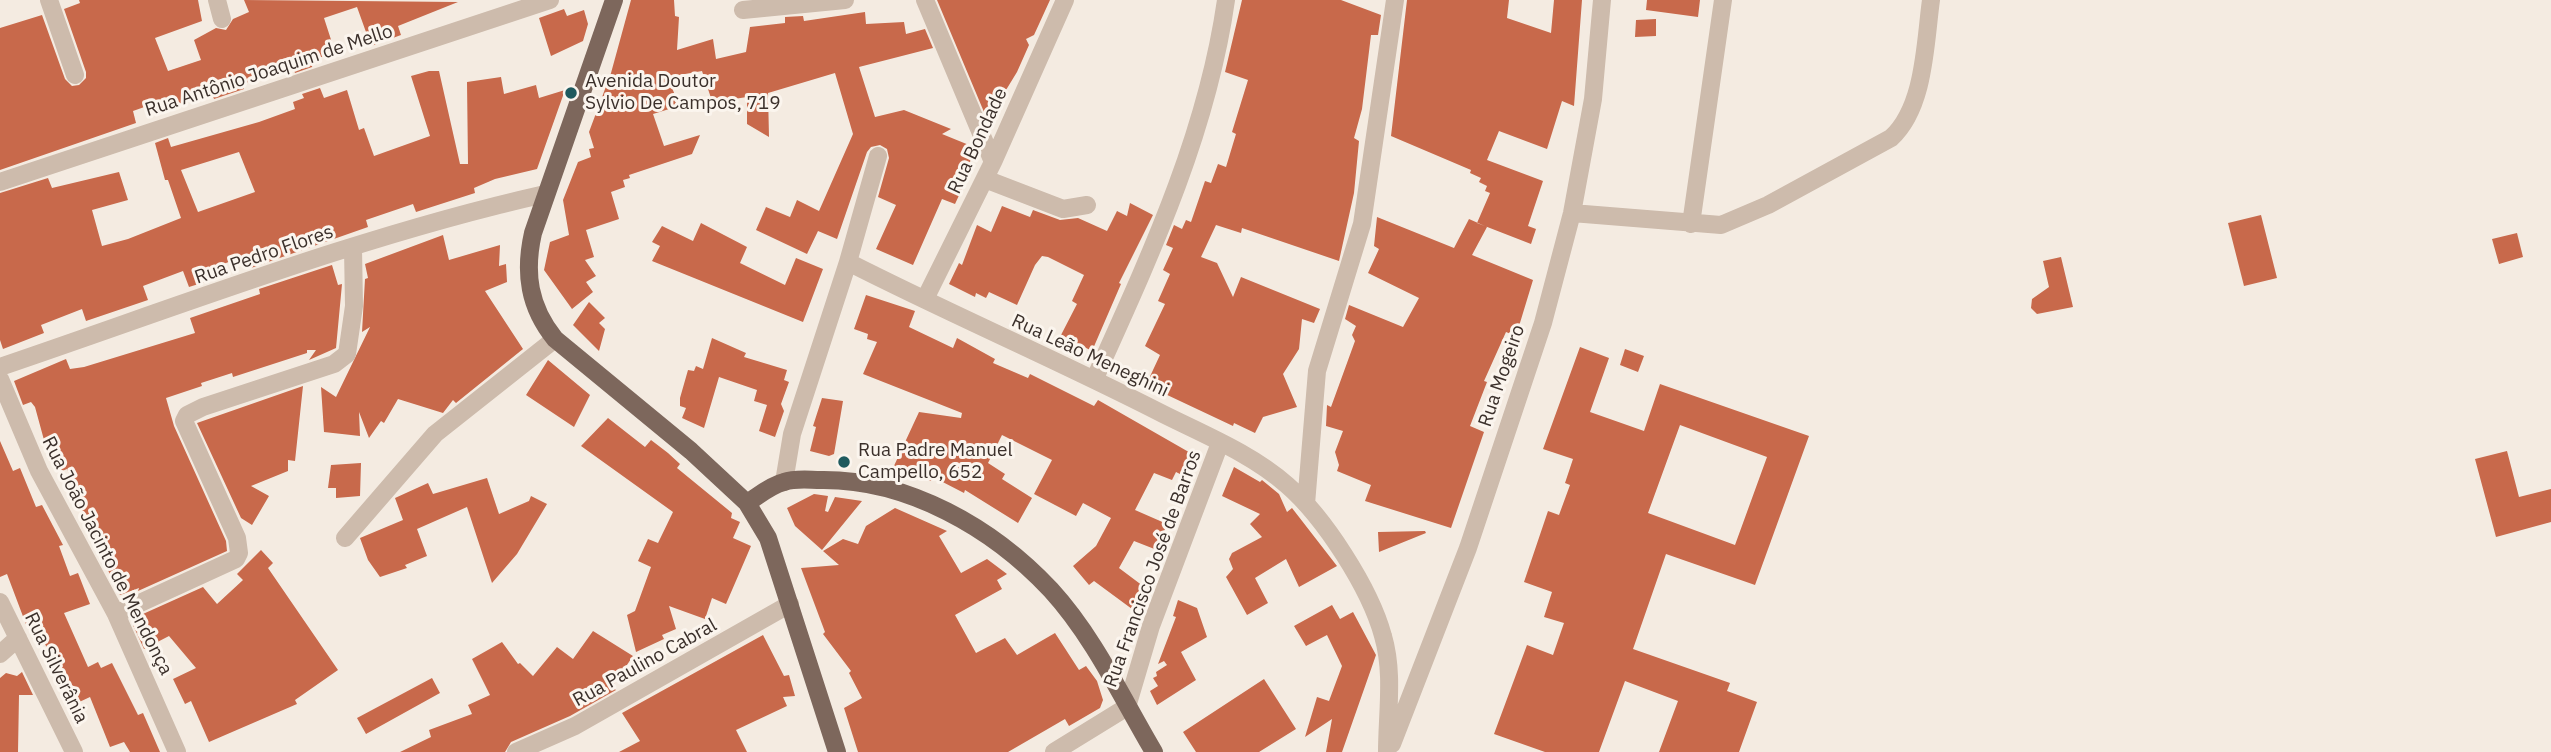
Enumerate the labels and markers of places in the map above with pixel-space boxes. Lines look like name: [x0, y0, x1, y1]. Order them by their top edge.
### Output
place label: Avenida Doutor Sylvio De Campos, 719: [585, 71, 781, 115]
marker: Avenida Doutor Sylvio De Campos, 719: [563, 85, 579, 101]
place label: Rua Padre Manuel Campello, 652: [858, 440, 1013, 484]
marker: Rua Padre Manuel Campello, 652: [836, 454, 852, 470]

